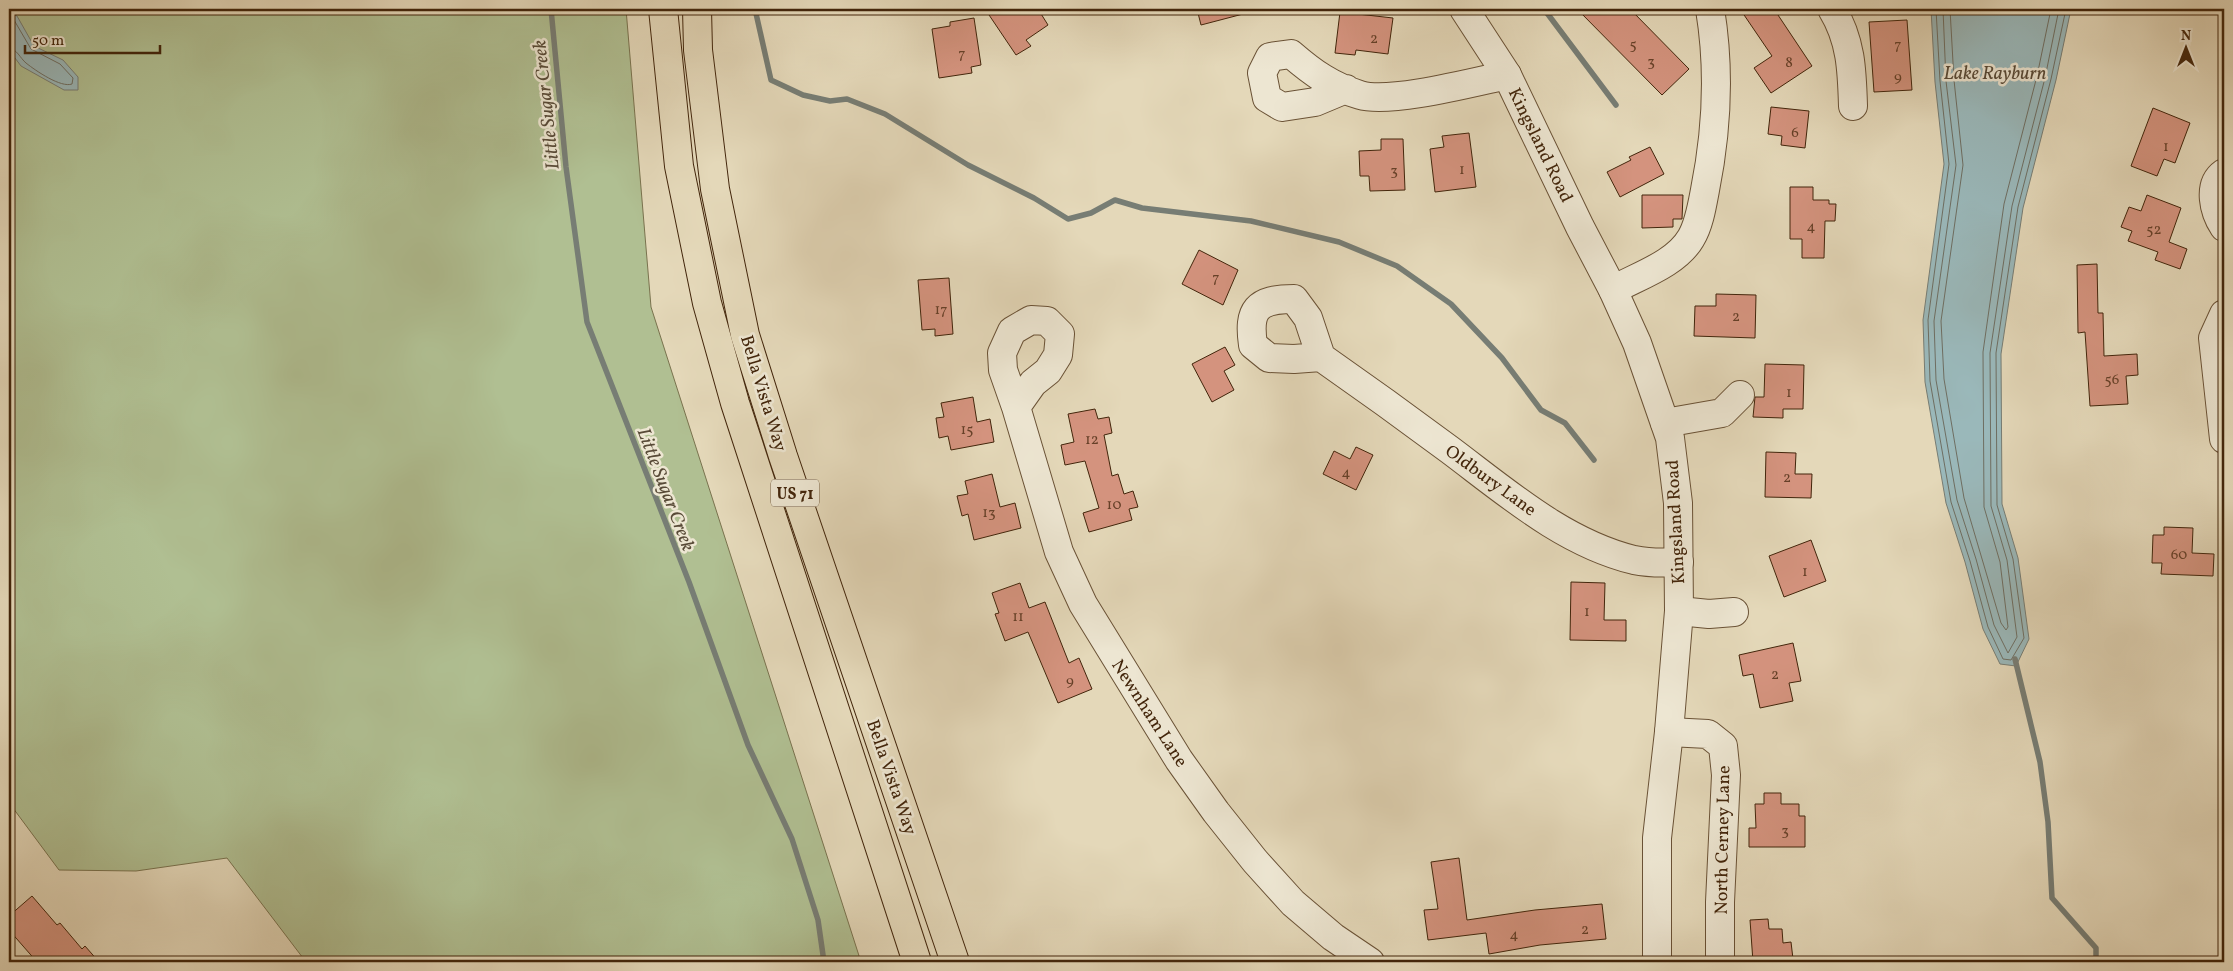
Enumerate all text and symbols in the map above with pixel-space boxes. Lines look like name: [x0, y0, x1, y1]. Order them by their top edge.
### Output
scale bar: [25, 22, 160, 54]
north arrow: [2160, 22, 2210, 72]
text: N: [2181, 27, 2191, 46]
house number: 2: [1370, 29, 1378, 50]
text: 50 m: [32, 31, 64, 52]
house number: 5: [1629, 35, 1637, 56]
house number: 7: [1894, 35, 1902, 56]
water label: Little Sugar Creek: [527, 39, 567, 171]
house number: 7: [958, 44, 966, 65]
house number: 3: [1647, 52, 1655, 73]
house number: 8: [1785, 53, 1793, 74]
water label: Lake Rayburn: [1944, 61, 2047, 87]
house number: 9: [1894, 67, 1902, 88]
street label: Kingsland Road: [1501, 84, 1578, 207]
house number: 6: [1791, 123, 1799, 144]
house number: 1: [2163, 137, 2169, 158]
house number: 1: [1459, 160, 1465, 181]
house number: 3: [1390, 161, 1398, 182]
house number: 4: [1807, 217, 1816, 238]
house number: 52: [2146, 220, 2162, 241]
house number: 7: [1212, 268, 1220, 289]
house number: 17: [934, 300, 948, 321]
house number: 2: [1732, 307, 1740, 328]
street label: Bella Vista Way: [733, 332, 792, 455]
house number: 56: [2105, 370, 2119, 391]
house number: 1: [1786, 383, 1792, 404]
house number: 15: [960, 420, 974, 441]
water label: Little Sugar Creek: [630, 424, 701, 555]
house number: 12: [1085, 430, 1099, 451]
street label: Oldbury Lane: [1439, 440, 1541, 523]
street label: Kingsland Road: [1661, 459, 1692, 585]
house number: 4: [1342, 463, 1351, 484]
house number: 2: [1783, 468, 1791, 489]
road number: US 71: [771, 479, 819, 506]
house number: 10: [1107, 495, 1121, 516]
house number: 13: [982, 503, 996, 524]
house number: 60: [2171, 545, 2187, 566]
house number: 1: [1802, 562, 1808, 583]
house number: 1: [1584, 602, 1590, 623]
house number: 11: [1012, 607, 1024, 628]
street label: Newnham Lane: [1105, 655, 1193, 773]
house number: 2: [1771, 665, 1779, 686]
house number: 9: [1066, 671, 1074, 692]
street label: Bella Vista Way: [859, 716, 922, 839]
street label: North Cerney Lane: [1710, 765, 1737, 915]
house number: 3: [1781, 821, 1789, 842]
house number: 2: [1581, 920, 1589, 941]
house number: 4: [1510, 925, 1519, 946]

